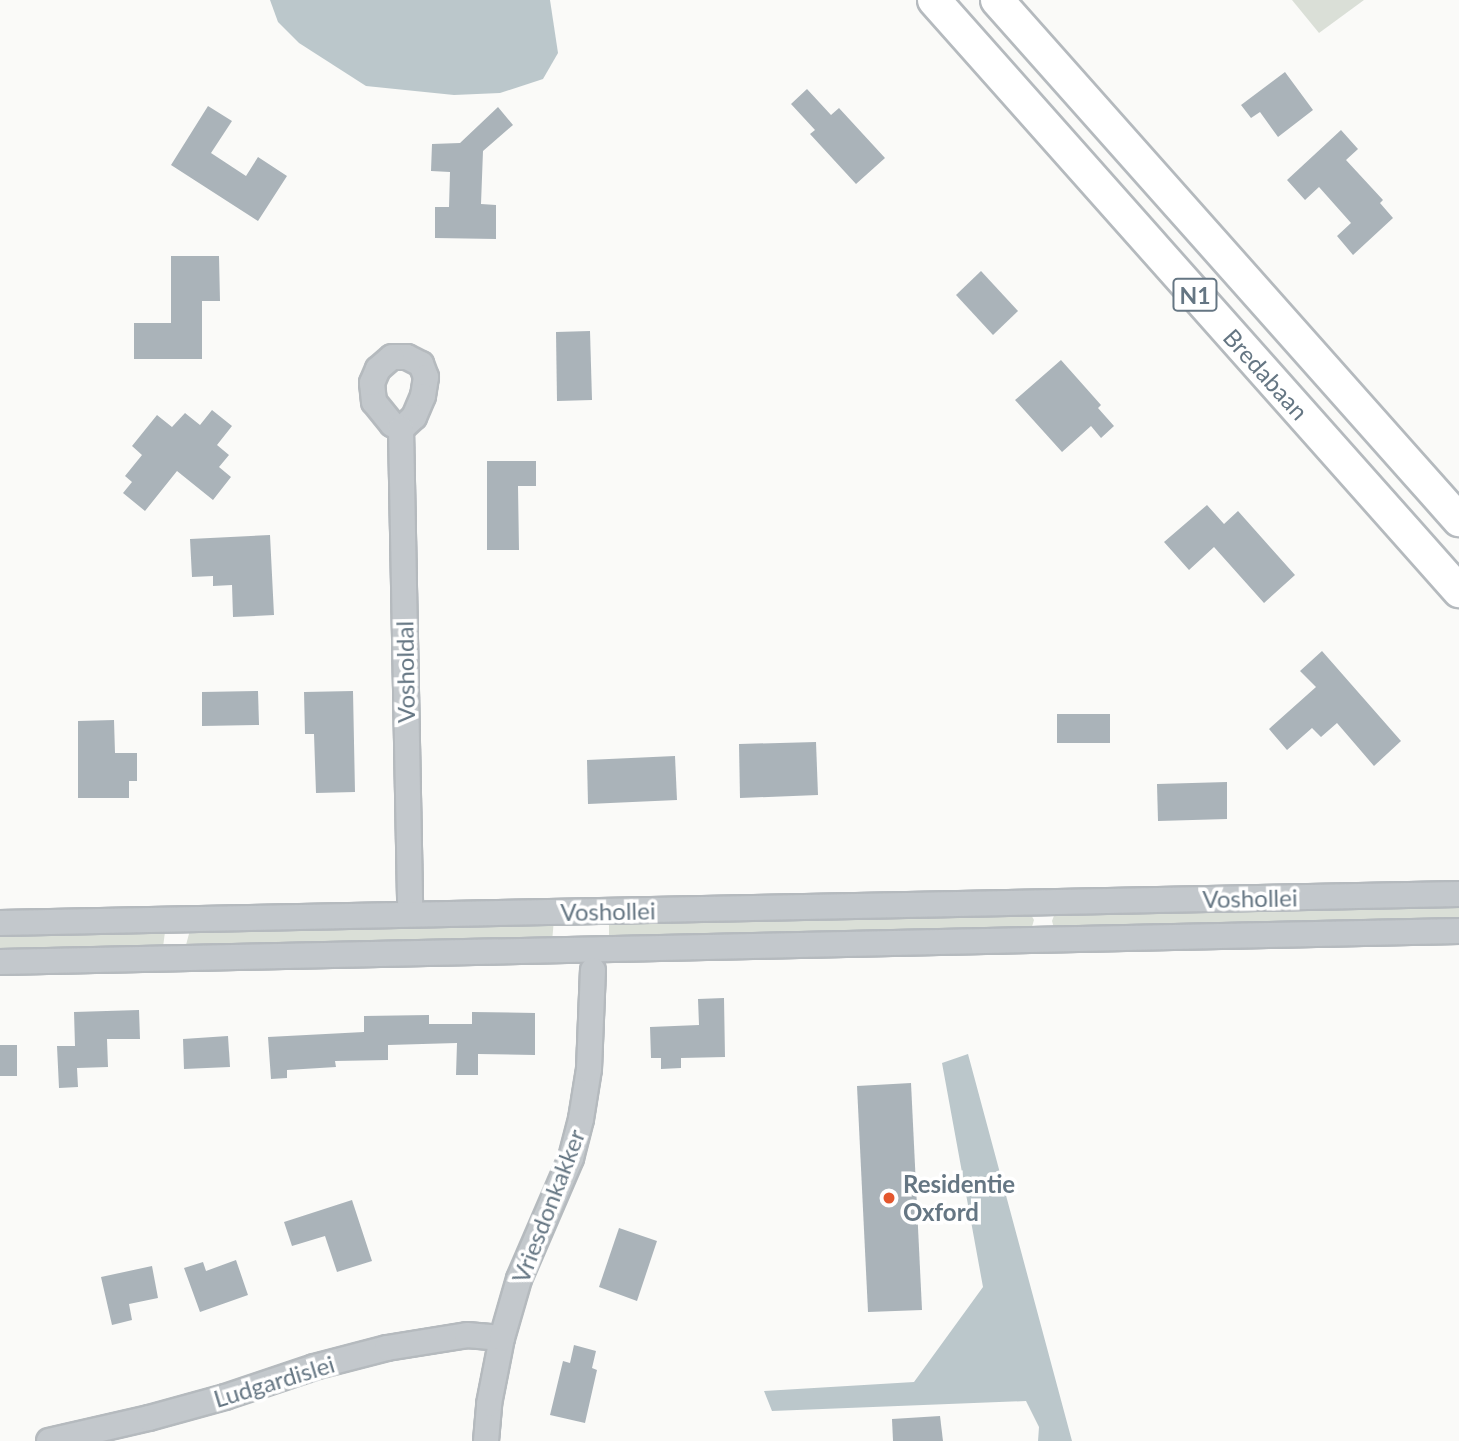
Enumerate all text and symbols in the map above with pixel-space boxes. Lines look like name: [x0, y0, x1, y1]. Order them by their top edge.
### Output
road number: N1: [1172, 276, 1218, 314]
street label: Bredabaan: [1218, 323, 1314, 425]
street label: Vosholdal: [390, 621, 420, 723]
street label: Voshollei: [1202, 883, 1298, 913]
street label: Voshollei: [560, 896, 656, 926]
street label: Vriesdonkakker: [506, 1125, 590, 1287]
place label: Residentie Oxford: [903, 1170, 1015, 1226]
marker: Residentie Oxford: [881, 1190, 897, 1206]
street label: Ludgardislei: [210, 1349, 338, 1413]

